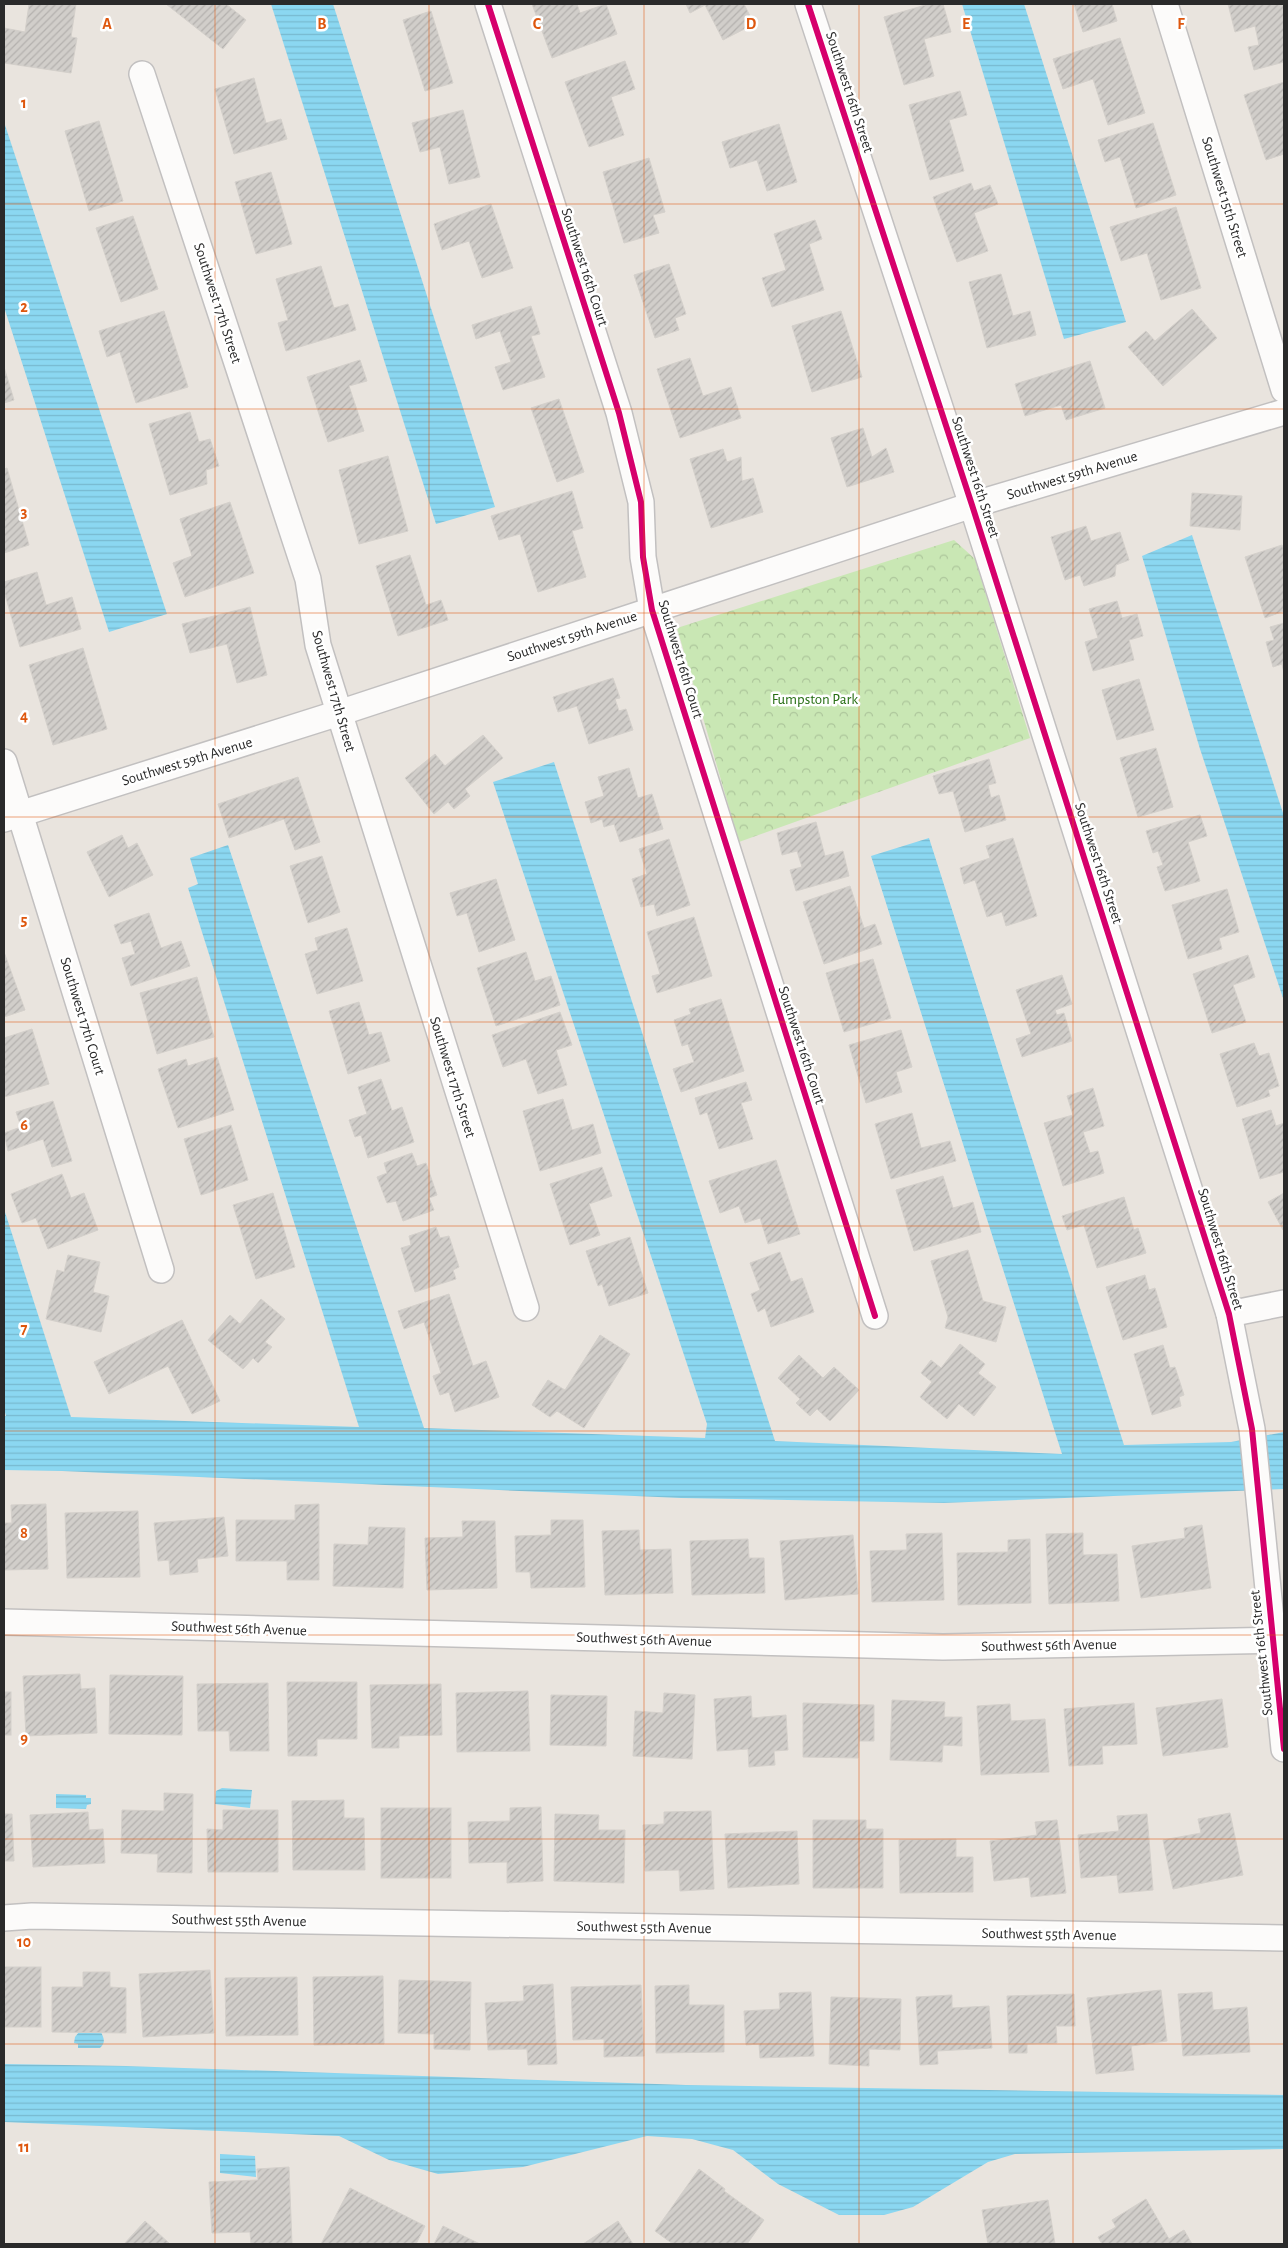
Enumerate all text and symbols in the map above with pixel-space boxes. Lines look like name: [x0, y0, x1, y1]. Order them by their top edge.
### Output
text: A: [102, 16, 112, 32]
text: B: [317, 16, 327, 32]
text: C: [533, 16, 542, 32]
text: D: [746, 16, 757, 32]
text: E: [962, 16, 970, 32]
text: F: [1177, 16, 1185, 32]
street label: Southwest 16th Street: [823, 30, 876, 155]
text: 1: [21, 95, 27, 111]
street label: Southwest 15th Street: [1199, 135, 1250, 260]
street label: Southwest 16th Court: [558, 206, 611, 328]
street label: Southwest 17th Street: [191, 241, 244, 365]
text: 2: [20, 299, 28, 315]
street label: Southwest 16th Street: [949, 415, 1002, 540]
street label: Southwest 59th Avenue: [1005, 448, 1139, 503]
text: 3: [21, 504, 28, 520]
street label: Southwest 16th Court: [655, 598, 706, 720]
street label: Southwest 59th Avenue: [505, 608, 639, 665]
street label: Southwest 17th Street: [309, 629, 358, 754]
park label: Fumpston Park: [772, 692, 858, 707]
text: 4: [20, 708, 28, 724]
street label: Southwest 59th Avenue: [120, 734, 254, 789]
street label: Southwest 16th Street: [1072, 801, 1125, 926]
text: 5: [21, 912, 28, 928]
street label: Southwest 17th Court: [57, 956, 108, 1077]
street label: Southwest 16th Court: [775, 984, 828, 1106]
street label: Southwest 17th Street: [427, 1015, 478, 1140]
text: 6: [20, 1117, 28, 1133]
street label: Southwest 16th Street: [1195, 1187, 1246, 1312]
text: 7: [21, 1321, 28, 1337]
text: 8: [20, 1525, 28, 1541]
street label: Southwest 16th Street: [1247, 1589, 1276, 1717]
street label: Southwest 56th Avenue: [171, 1619, 307, 1638]
street label: Southwest 56th Avenue: [576, 1630, 712, 1649]
street label: Southwest 56th Avenue: [981, 1637, 1117, 1654]
text: 9: [20, 1730, 28, 1746]
street label: Southwest 55th Avenue: [171, 1912, 307, 1929]
street label: Southwest 55th Avenue: [576, 1919, 712, 1936]
street label: Southwest 55th Avenue: [981, 1926, 1117, 1943]
text: 10: [17, 1934, 31, 1950]
text: 11: [18, 2139, 30, 2155]

